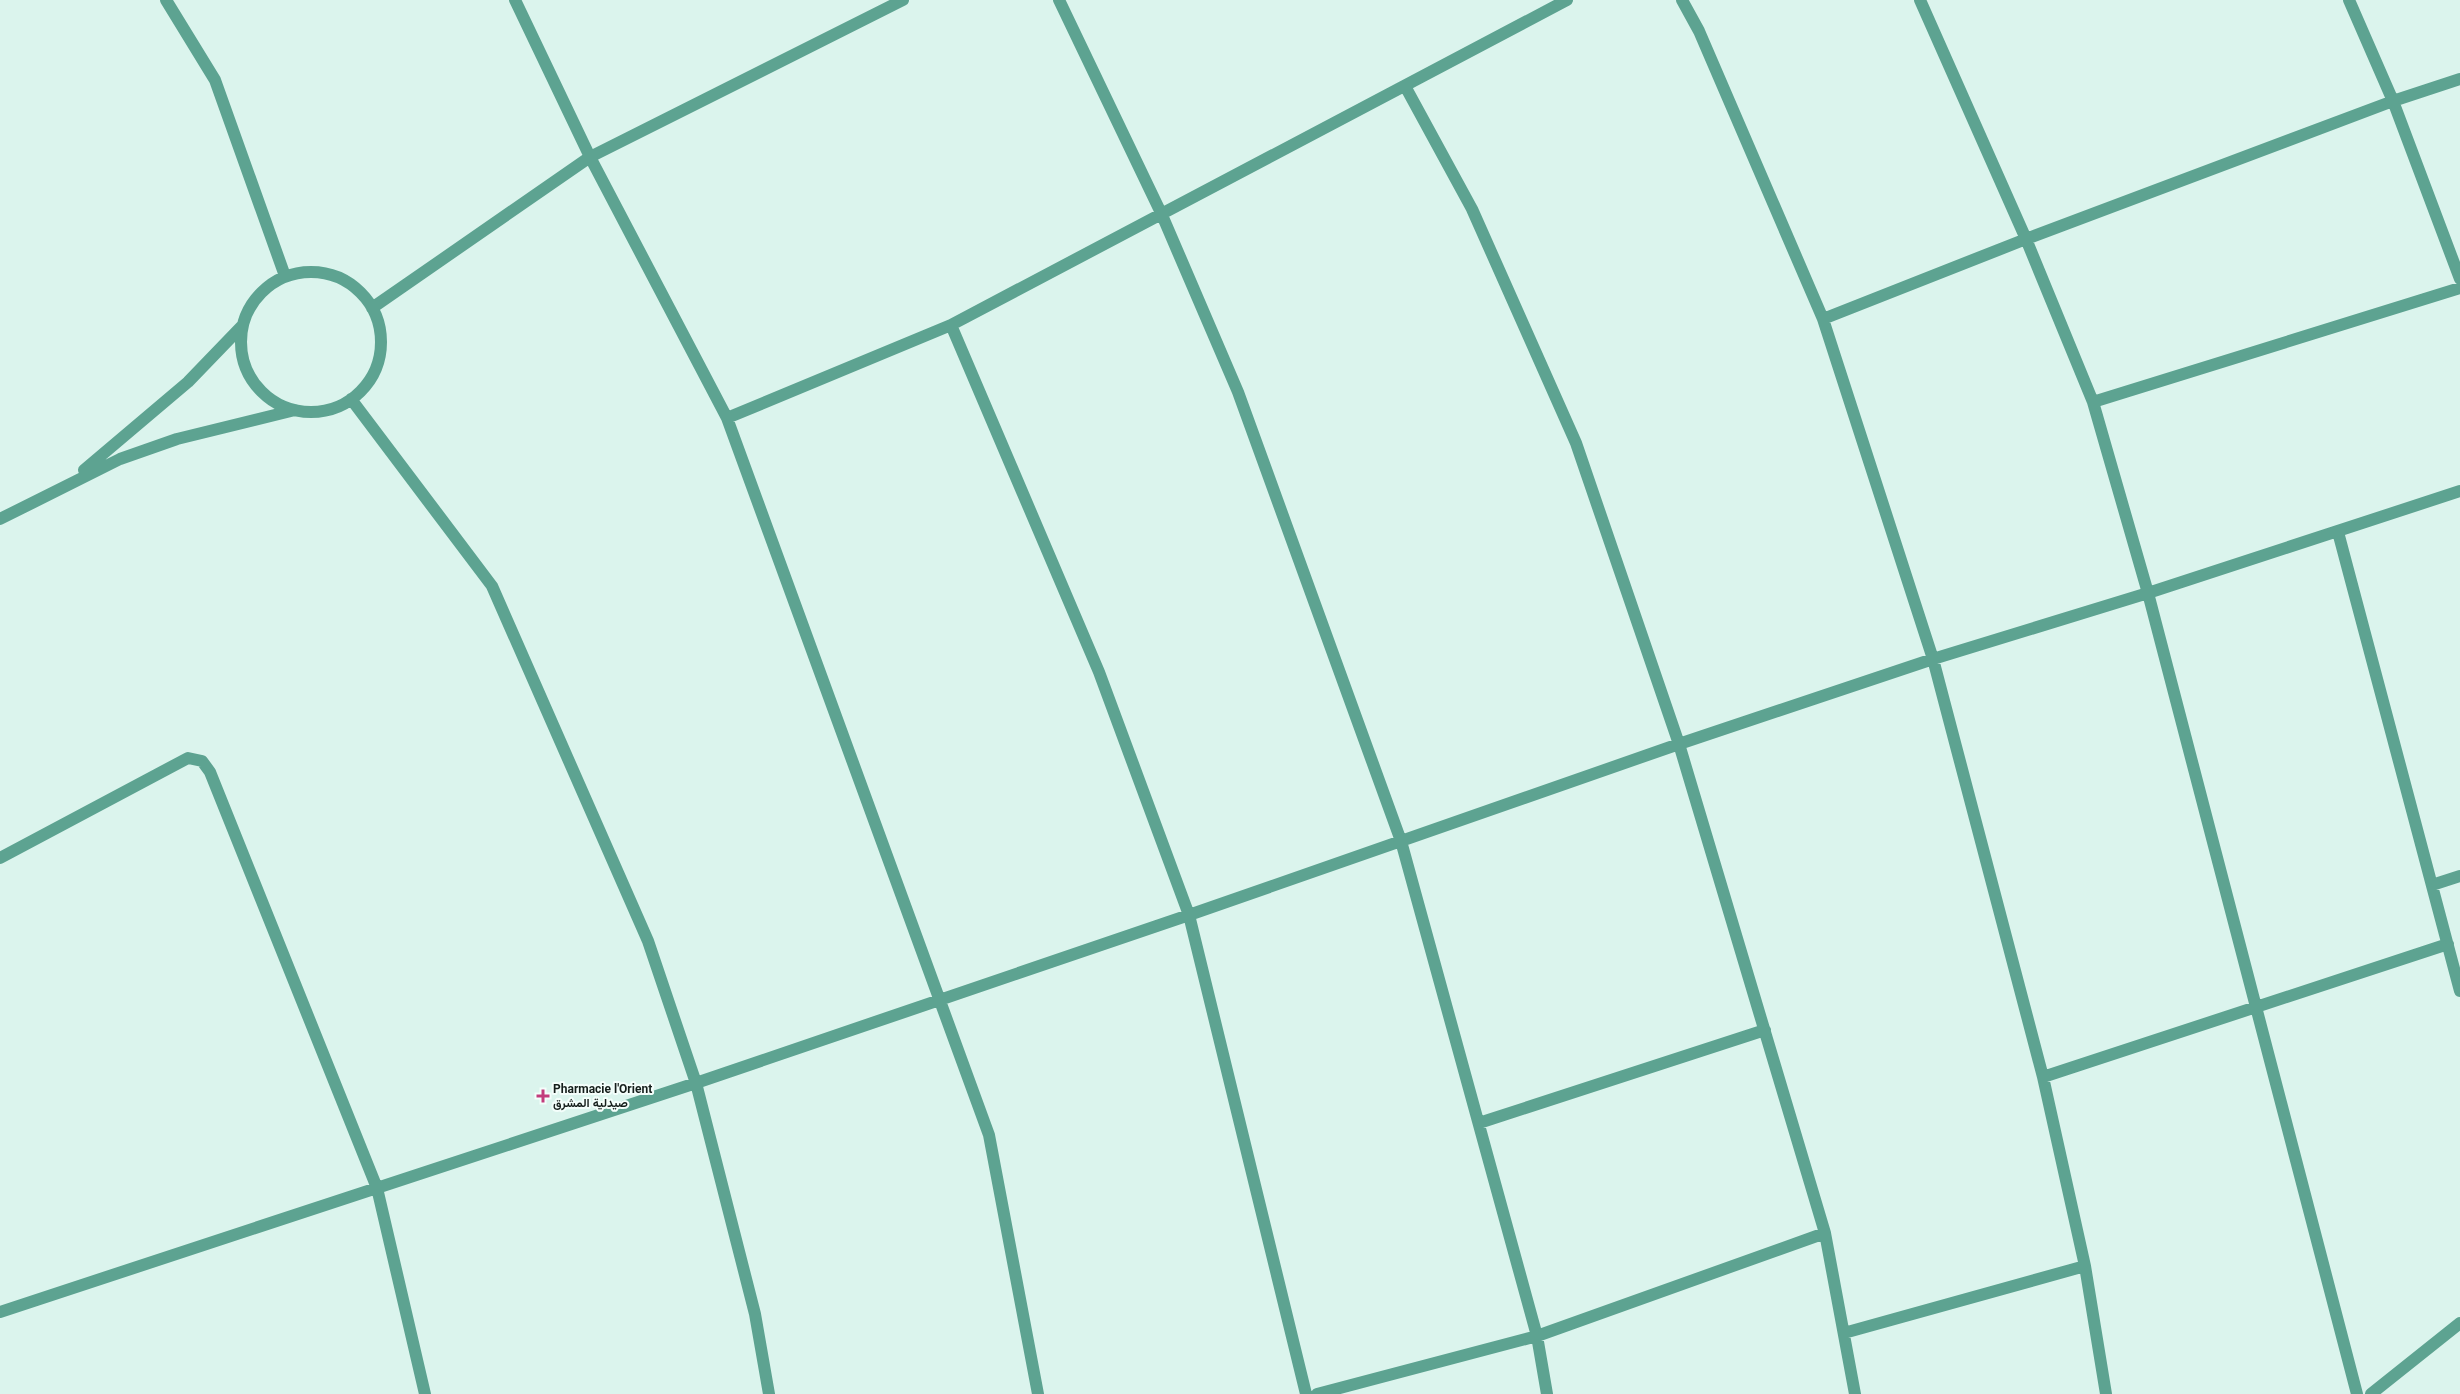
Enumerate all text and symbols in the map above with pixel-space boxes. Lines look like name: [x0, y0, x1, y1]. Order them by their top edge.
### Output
place label: Pharmacie l'Orient صيدلية المشرق: [553, 1082, 652, 1111]
marker: Pharmacie l'Orient صيدلية المشرق: [537, 1090, 549, 1102]

